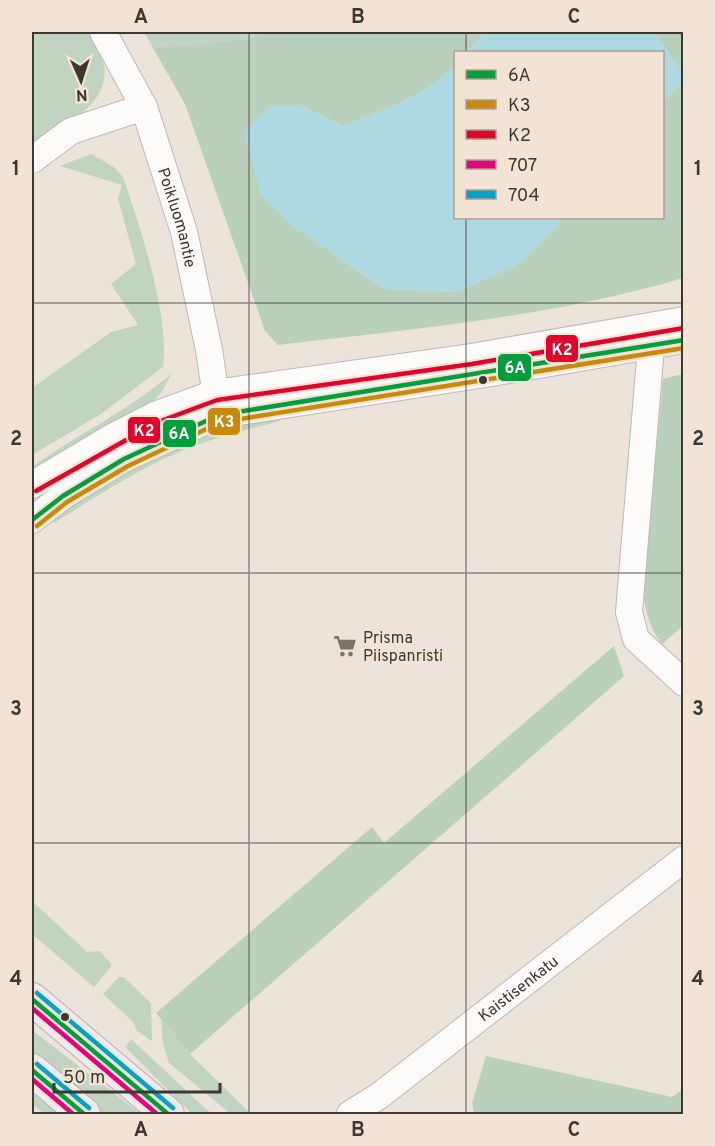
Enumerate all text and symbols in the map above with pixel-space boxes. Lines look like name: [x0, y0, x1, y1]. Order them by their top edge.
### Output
text: A: [134, 5, 148, 31]
text: B: [351, 5, 365, 31]
text: C: [568, 5, 580, 31]
north arrow: [51, 51, 111, 111]
legend: [454, 51, 664, 219]
text: 6A: [508, 65, 531, 88]
text: N: [75, 84, 88, 104]
text: K3: [508, 95, 531, 118]
text: K2: [508, 125, 531, 148]
text: 707: [508, 155, 537, 178]
text: 1: [12, 157, 20, 183]
text: 1: [694, 157, 702, 183]
street label: Poikluomantie: [152, 165, 199, 270]
text: 704: [508, 185, 540, 208]
line badge: K2: [545, 334, 579, 363]
text: K2: [551, 341, 573, 361]
line badge: 6A: [497, 353, 532, 382]
text: 6A: [504, 359, 526, 379]
unlabelled marker: [477, 374, 489, 386]
line badge: K3: [207, 407, 241, 436]
text: K3: [214, 413, 234, 433]
line badge: K2: [127, 416, 161, 444]
line badge: 6A: [162, 419, 197, 448]
text: K2: [133, 422, 155, 442]
text: 6A: [168, 425, 190, 445]
text: 2: [10, 427, 22, 453]
text: 2: [692, 427, 704, 453]
place label: Prisma Piispanristi: [363, 629, 443, 667]
supermarket icon: Prisma Piispanristi: [332, 633, 358, 659]
text: 3: [10, 697, 22, 723]
text: 3: [692, 697, 704, 723]
street label: Kaistisenkatu: [475, 952, 563, 1027]
text: 4: [10, 967, 22, 993]
text: 4: [692, 967, 704, 993]
unlabelled marker: [59, 1011, 71, 1023]
scale bar: [54, 1056, 220, 1094]
text: 50 m: [63, 1067, 105, 1090]
text: A: [134, 1118, 148, 1144]
text: B: [351, 1118, 365, 1144]
text: C: [568, 1118, 580, 1144]

